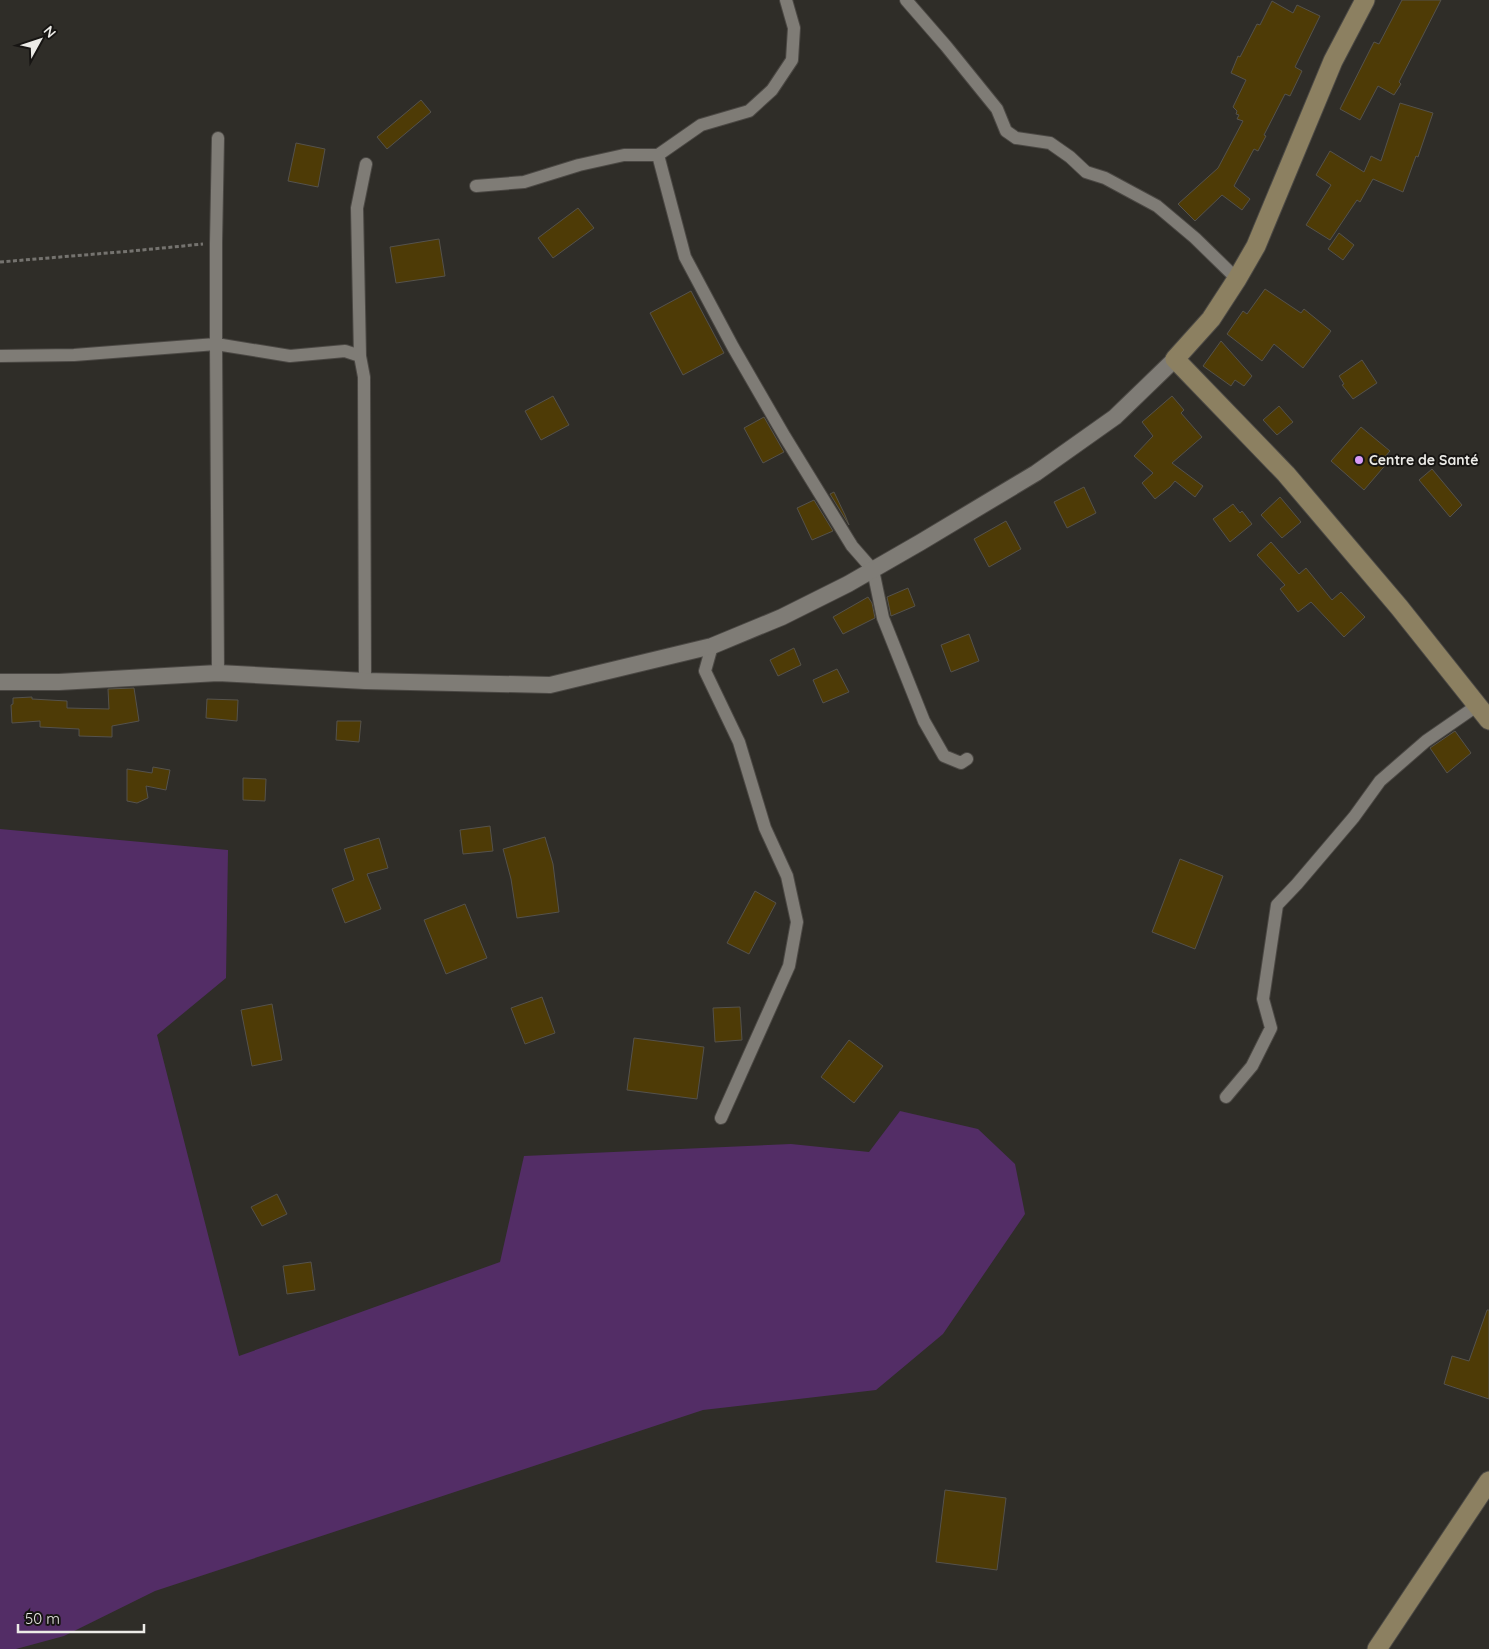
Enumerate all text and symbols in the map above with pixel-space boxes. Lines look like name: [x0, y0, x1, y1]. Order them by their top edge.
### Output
north arrow: [15, 15, 65, 65]
text: N: [40, 22, 60, 41]
place label: Centre de Santé: [1369, 451, 1478, 469]
marker: Centre de Santé: [1353, 454, 1365, 466]
scale bar: [18, 1602, 144, 1634]
text: 50 m: [25, 1609, 60, 1628]

